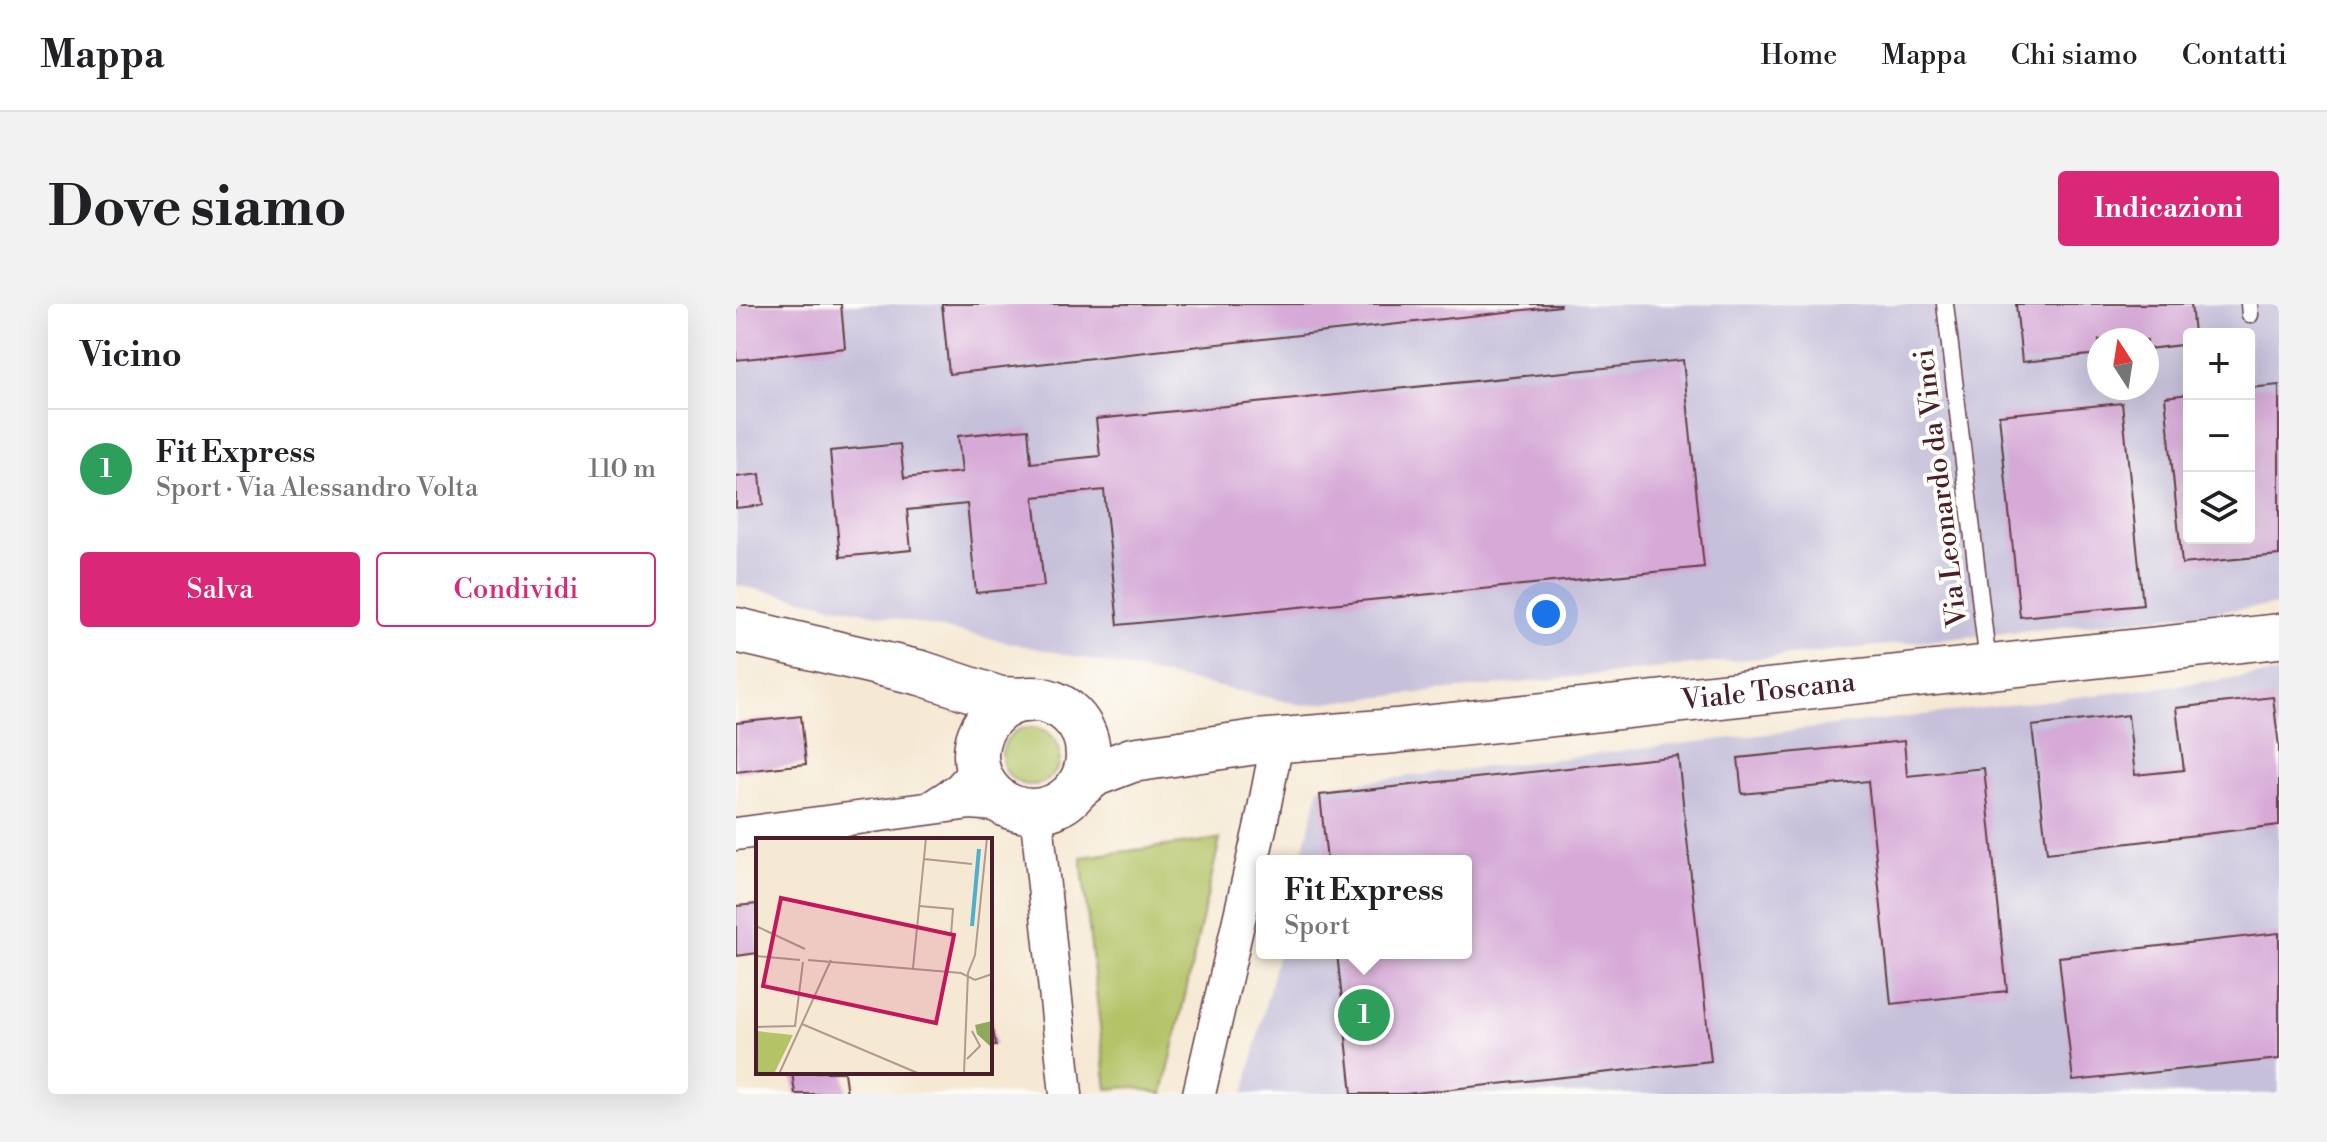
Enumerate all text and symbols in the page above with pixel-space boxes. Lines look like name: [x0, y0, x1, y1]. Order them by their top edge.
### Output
text: Mappa: [40, 32, 165, 79]
text: Home: [1761, 38, 1837, 73]
text: Mappa: [1881, 38, 1967, 73]
text: Chi siamo: [2011, 38, 2138, 73]
text: Contatti: [2182, 38, 2287, 73]
button: Indicazioni: [2058, 171, 2279, 246]
text: Dove siamo: [48, 173, 347, 243]
north arrow: [2087, 328, 2159, 400]
map controls: [2183, 328, 2255, 544]
button: +: [2183, 328, 2255, 400]
text: Vicino: [80, 335, 182, 377]
street label: Via Leonardo da Vinci: [1907, 347, 1976, 630]
button: −: [2183, 400, 2255, 472]
text: Fit Express: [156, 434, 315, 472]
text: 1: [100, 453, 112, 485]
text: 110 m: [588, 453, 656, 485]
text: Sport · Via Alessandro Volta: [156, 472, 478, 504]
button: layers: [2183, 472, 2255, 544]
button: Salva: [80, 552, 360, 627]
button: Condividi: [376, 552, 656, 627]
your location: [1526, 594, 1566, 634]
street label: Viale Toscana: [1679, 664, 1858, 718]
inset map: [756, 838, 992, 1074]
popup: [1256, 855, 1472, 959]
text: Fit Express: [1284, 872, 1444, 910]
text: Sport: [1284, 910, 1350, 942]
pin: 1: [1338, 985, 1390, 1045]

